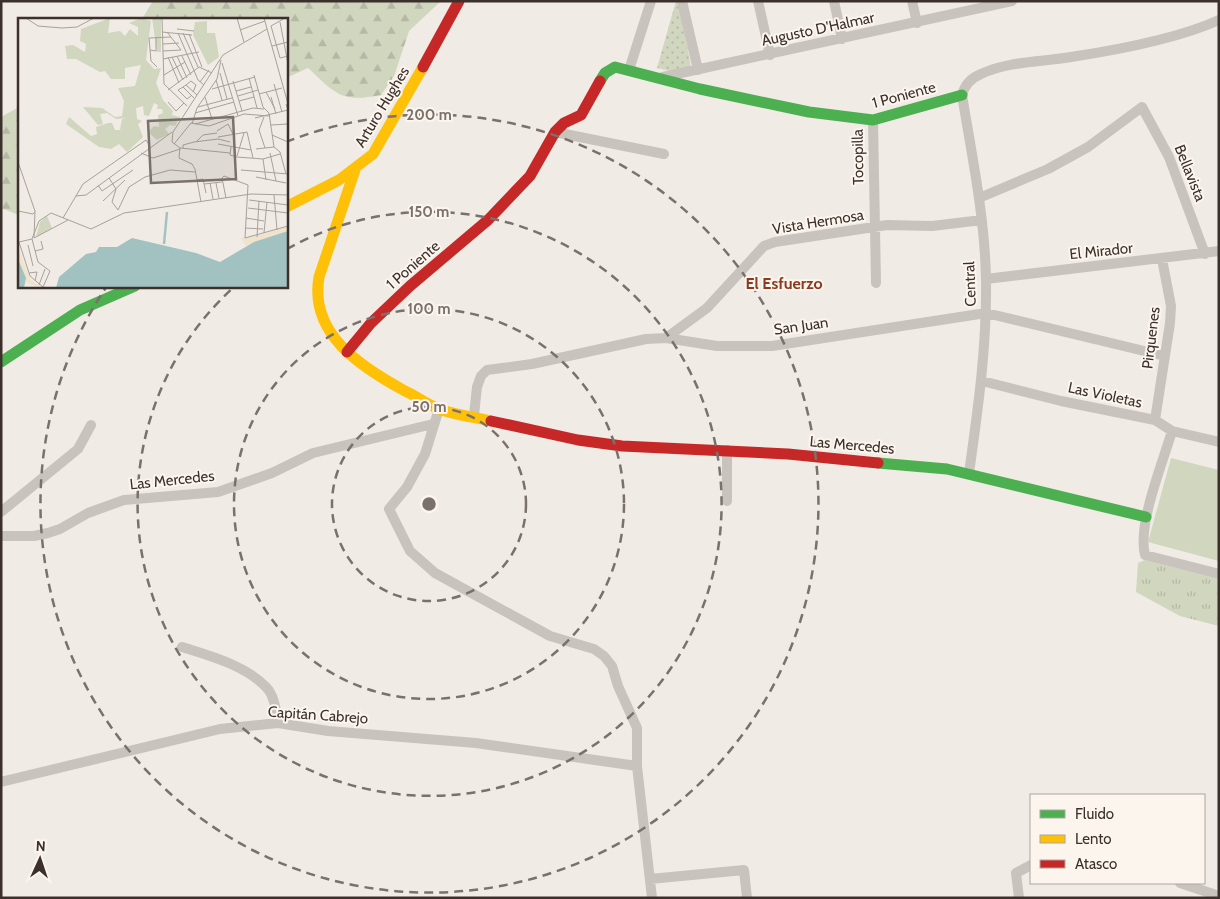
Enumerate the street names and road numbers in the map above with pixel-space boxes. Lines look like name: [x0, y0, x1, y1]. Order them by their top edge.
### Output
street label: Augusto D'Halmar: [760, 8, 876, 50]
street label: Arturo Hughes: [351, 63, 413, 151]
street label: 1 Poniente: [870, 78, 938, 112]
street label: Tocopilla: [849, 128, 867, 185]
street label: Bellavista: [1170, 142, 1210, 205]
street label: Vista Hermosa: [771, 206, 866, 238]
street label: 1 Poniente: [383, 237, 444, 293]
street label: El Mirador: [1068, 239, 1134, 263]
street label: Central: [960, 261, 980, 307]
street label: Pirquenes: [1138, 306, 1164, 370]
street label: San Juan: [773, 313, 829, 339]
street label: Las Violetas: [1066, 378, 1144, 412]
street label: Las Mercedes: [809, 432, 895, 458]
street label: Las Mercedes: [129, 467, 215, 493]
street label: Capitán Cabrejo: [267, 703, 369, 727]

